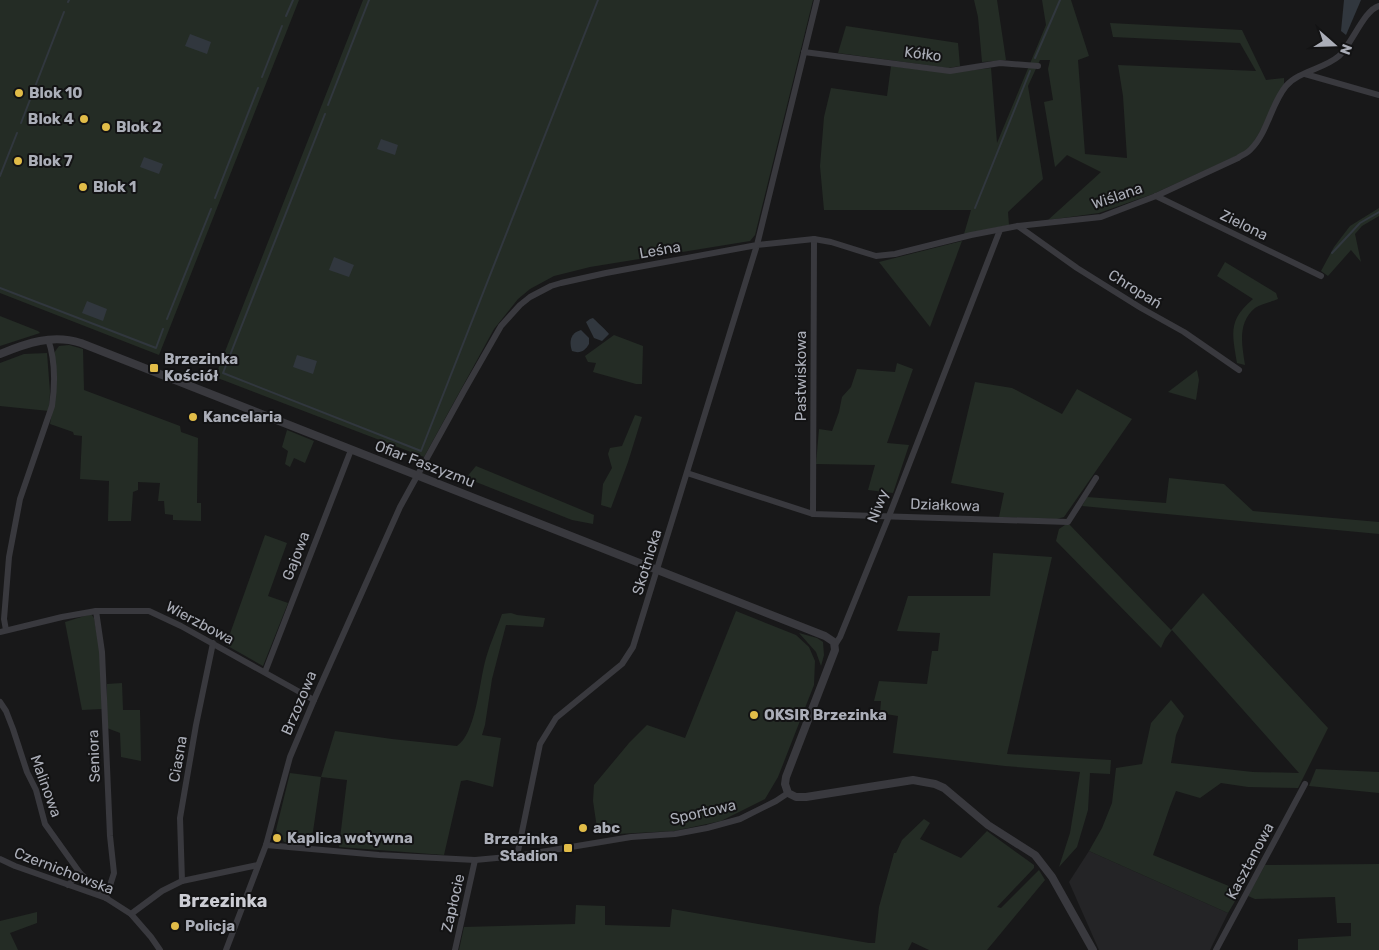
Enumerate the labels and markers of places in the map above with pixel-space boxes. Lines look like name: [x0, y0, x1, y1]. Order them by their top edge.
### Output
place label: Blok 10: [29, 84, 83, 102]
marker: Blok 10: [13, 87, 25, 99]
place label: Blok 4: [28, 110, 74, 128]
marker: Blok 4: [78, 113, 90, 125]
place label: Blok 2: [116, 118, 162, 136]
marker: Blok 2: [100, 121, 112, 133]
place label: Blok 7: [28, 152, 73, 170]
marker: Blok 7: [12, 155, 24, 167]
place label: Blok 1: [93, 178, 136, 196]
marker: Blok 1: [77, 181, 89, 193]
place label: Brzezinka Kościół: [164, 350, 238, 385]
marker: Brzezinka Kościół: [148, 362, 160, 374]
place label: Kancelaria: [203, 408, 282, 426]
marker: Kancelaria: [187, 411, 199, 423]
place label: OKSIR Brzezinka: [764, 706, 887, 724]
marker: OKSIR Brzezinka: [748, 709, 760, 721]
place label: abc: [593, 819, 620, 837]
marker: abc: [577, 822, 589, 834]
place label: Kaplica wotywna: [287, 829, 413, 847]
place label: Brzezinka Stadion: [484, 830, 558, 865]
marker: Kaplica wotywna: [271, 832, 283, 844]
marker: Brzezinka Stadion: [562, 842, 574, 854]
place label: Policja: [185, 917, 235, 935]
marker: Policja: [169, 920, 181, 932]

